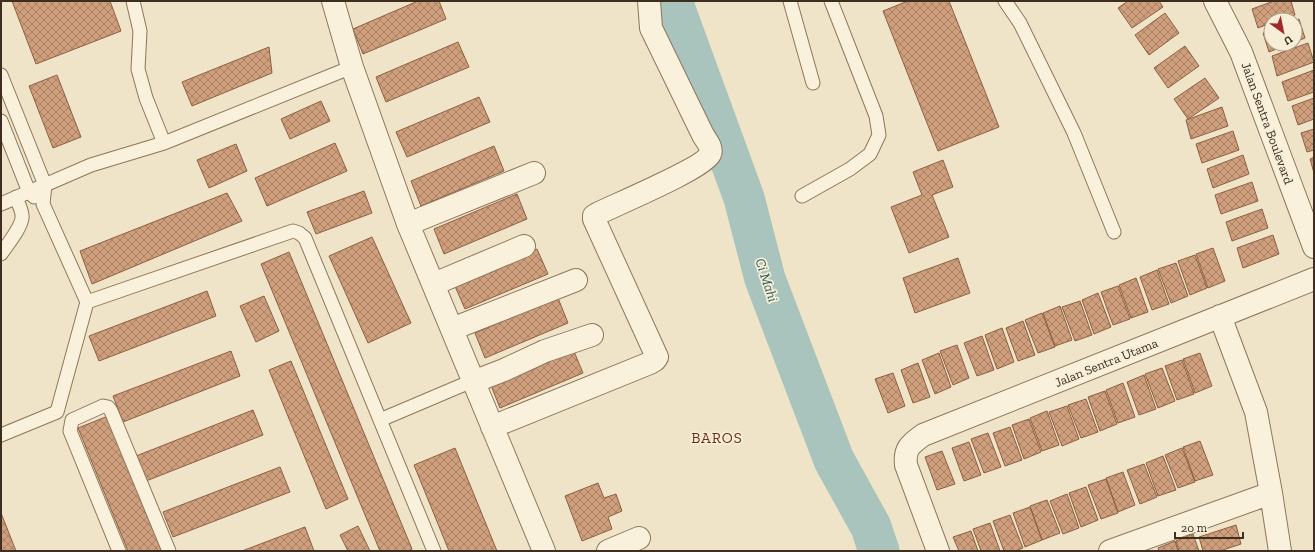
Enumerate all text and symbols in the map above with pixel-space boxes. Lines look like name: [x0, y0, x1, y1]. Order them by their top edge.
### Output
north arrow: [1263, 12, 1303, 52]
text: U: [1281, 32, 1295, 48]
street label: Jalan Sentra Boulevard: [1238, 60, 1297, 186]
water label: Ci Mahi: [752, 256, 782, 304]
street label: Jalan Sentra Utama: [1052, 335, 1161, 390]
district label: BAROS: [691, 429, 743, 447]
scale bar: [1175, 514, 1243, 540]
text: 20 m: [1181, 521, 1208, 535]

